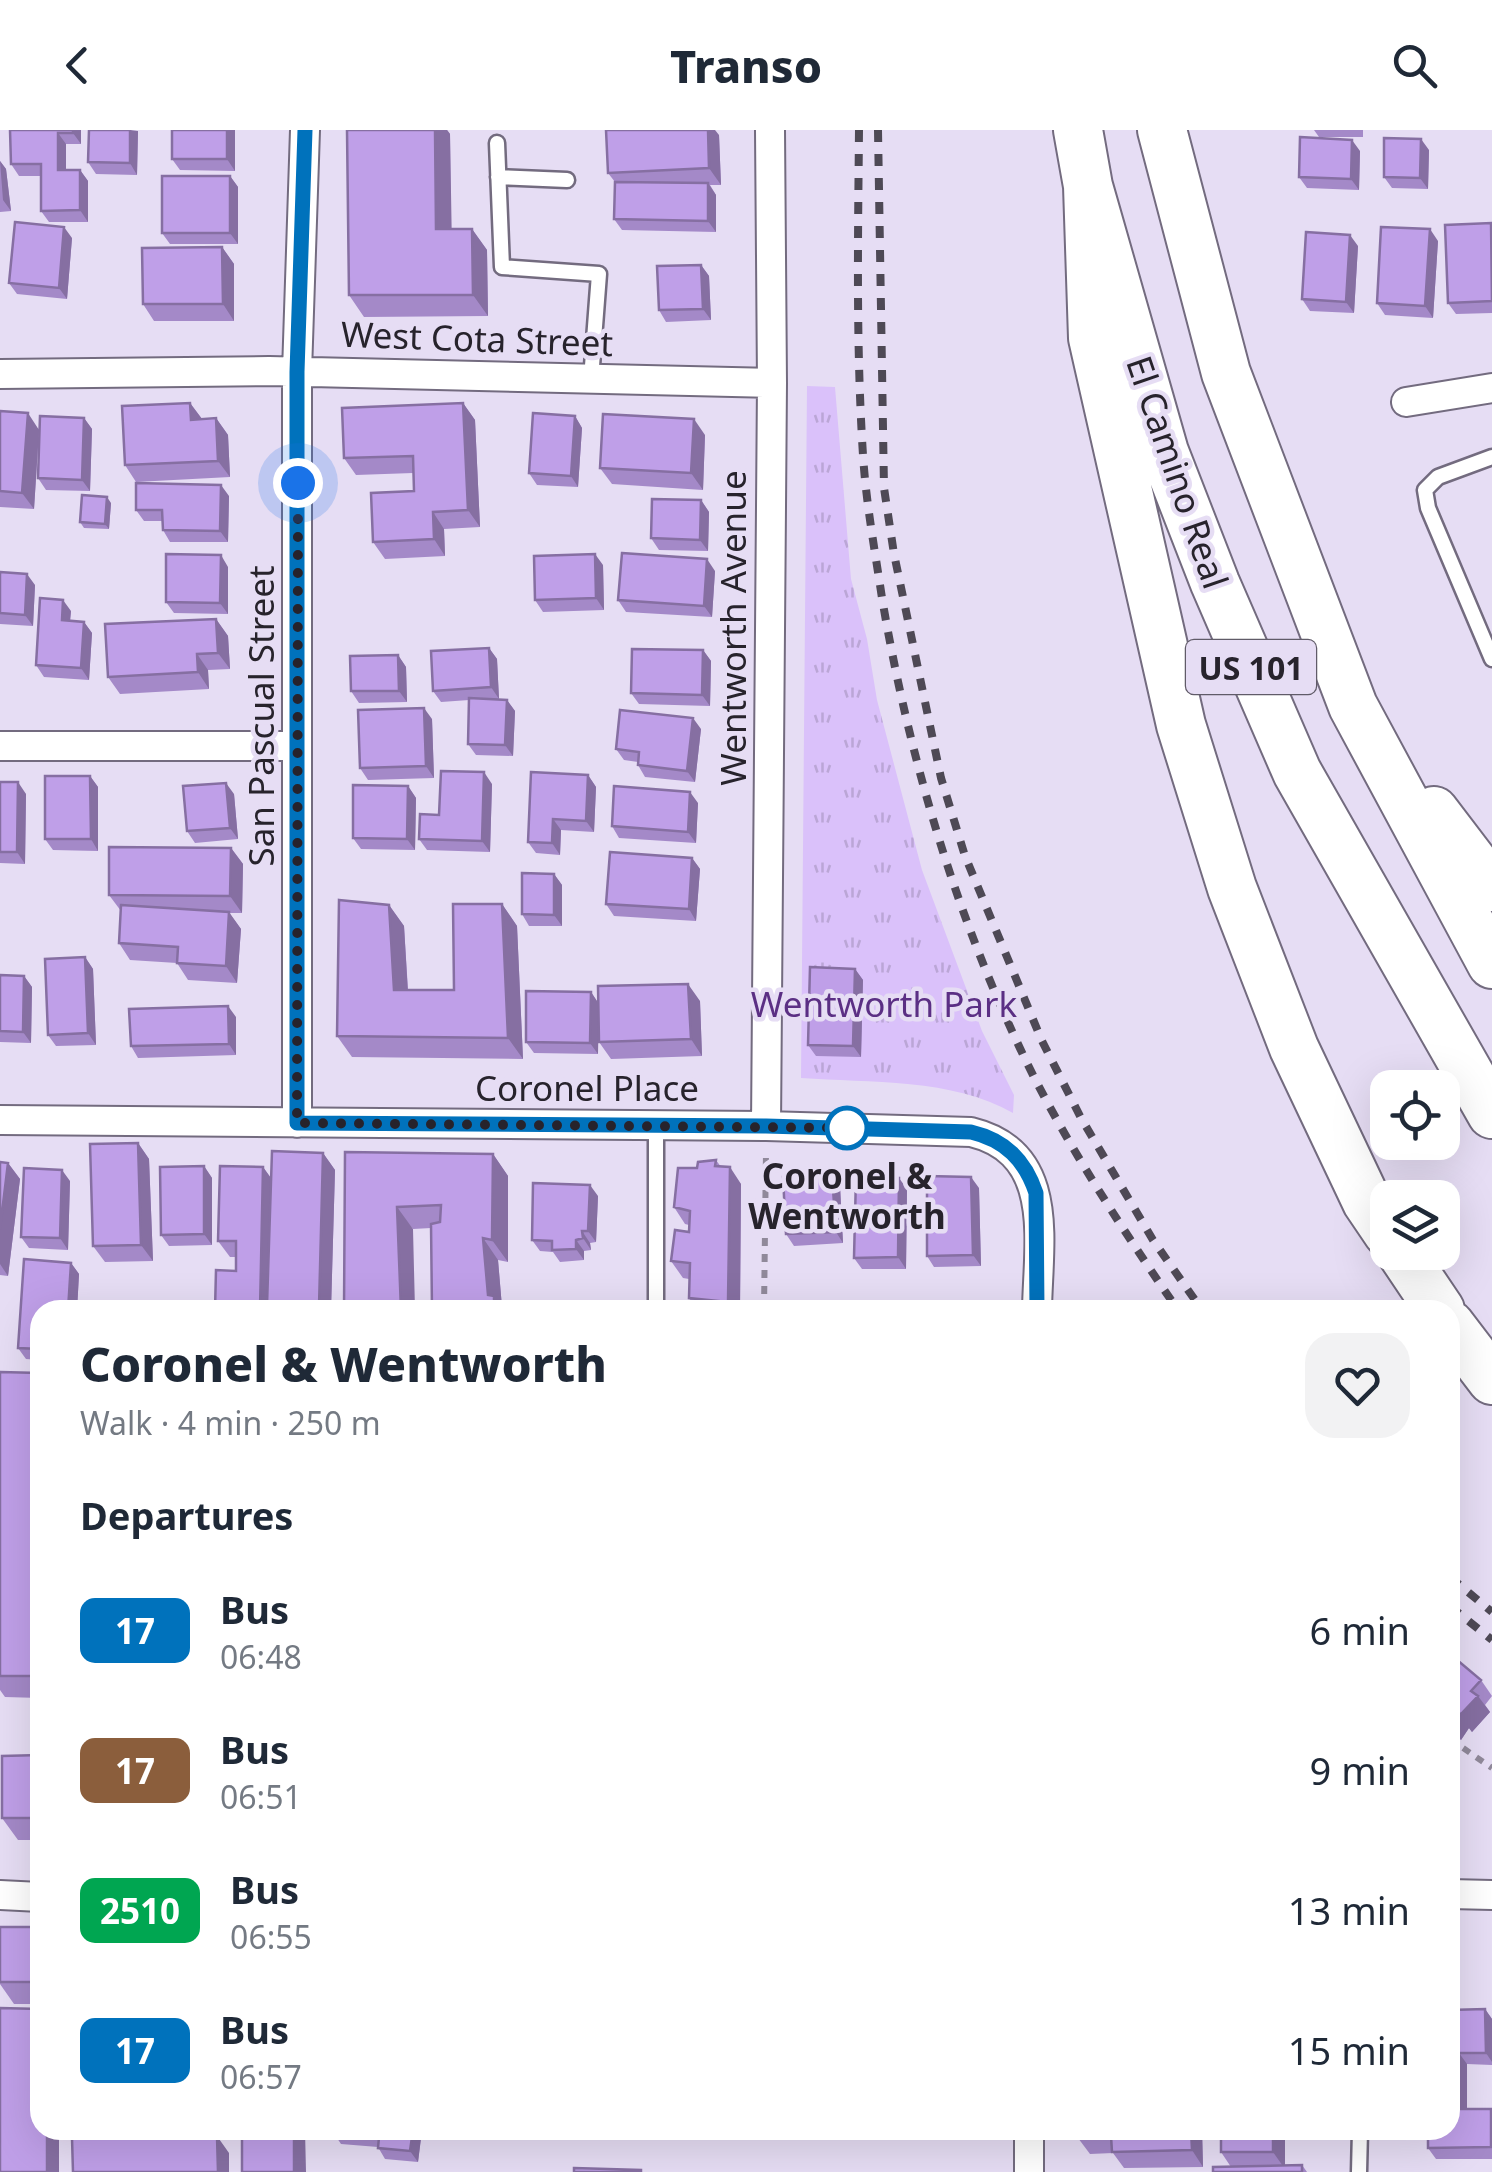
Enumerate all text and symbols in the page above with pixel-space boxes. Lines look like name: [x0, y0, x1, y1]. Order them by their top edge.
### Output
text: Transo: [670, 35, 822, 96]
icon: back: [50, 38, 105, 93]
icon: search: [1387, 38, 1442, 93]
street label: West Cota Street: [340, 310, 614, 366]
street label: El Camino Real: [1116, 349, 1240, 595]
your location: [273, 458, 323, 508]
street label: Wentworth Avenue: [709, 470, 756, 786]
street label: San Pascual Street: [237, 565, 284, 867]
road number: US 101: [1186, 640, 1316, 694]
park label: Wentworth Park: [751, 980, 1017, 1027]
street label: Coronel Place: [475, 1064, 699, 1111]
map controls: [1370, 1070, 1460, 1270]
button: locate: [1370, 1070, 1460, 1160]
marker: Coronel & Wentworth: [826, 1107, 868, 1149]
place label: Coronel & Wentworth: [748, 1152, 946, 1239]
button: layers: [1370, 1180, 1460, 1270]
text: Coronel & Wentworth: [80, 1331, 607, 1396]
button: heart: [1305, 1333, 1410, 1438]
text: Walk · 4 min · 250 m: [80, 1401, 381, 1444]
text: Departures: [80, 1489, 293, 1541]
text: Bus: [220, 1583, 289, 1635]
text: 6 min: [1310, 1604, 1410, 1656]
text: 17: [115, 1607, 155, 1654]
text: 06:48: [220, 1635, 302, 1678]
text: Bus: [220, 1723, 289, 1775]
text: 9 min: [1310, 1744, 1410, 1796]
text: 17: [115, 1747, 155, 1794]
text: 06:51: [220, 1775, 302, 1818]
text: Bus: [230, 1863, 299, 1915]
text: 13 min: [1288, 1884, 1410, 1936]
text: 2510: [100, 1887, 180, 1934]
text: 06:55: [230, 1915, 312, 1958]
text: Bus: [220, 2003, 289, 2055]
text: 15 min: [1288, 2024, 1410, 2076]
text: 17: [115, 2027, 155, 2074]
text: 06:57: [220, 2055, 302, 2098]

